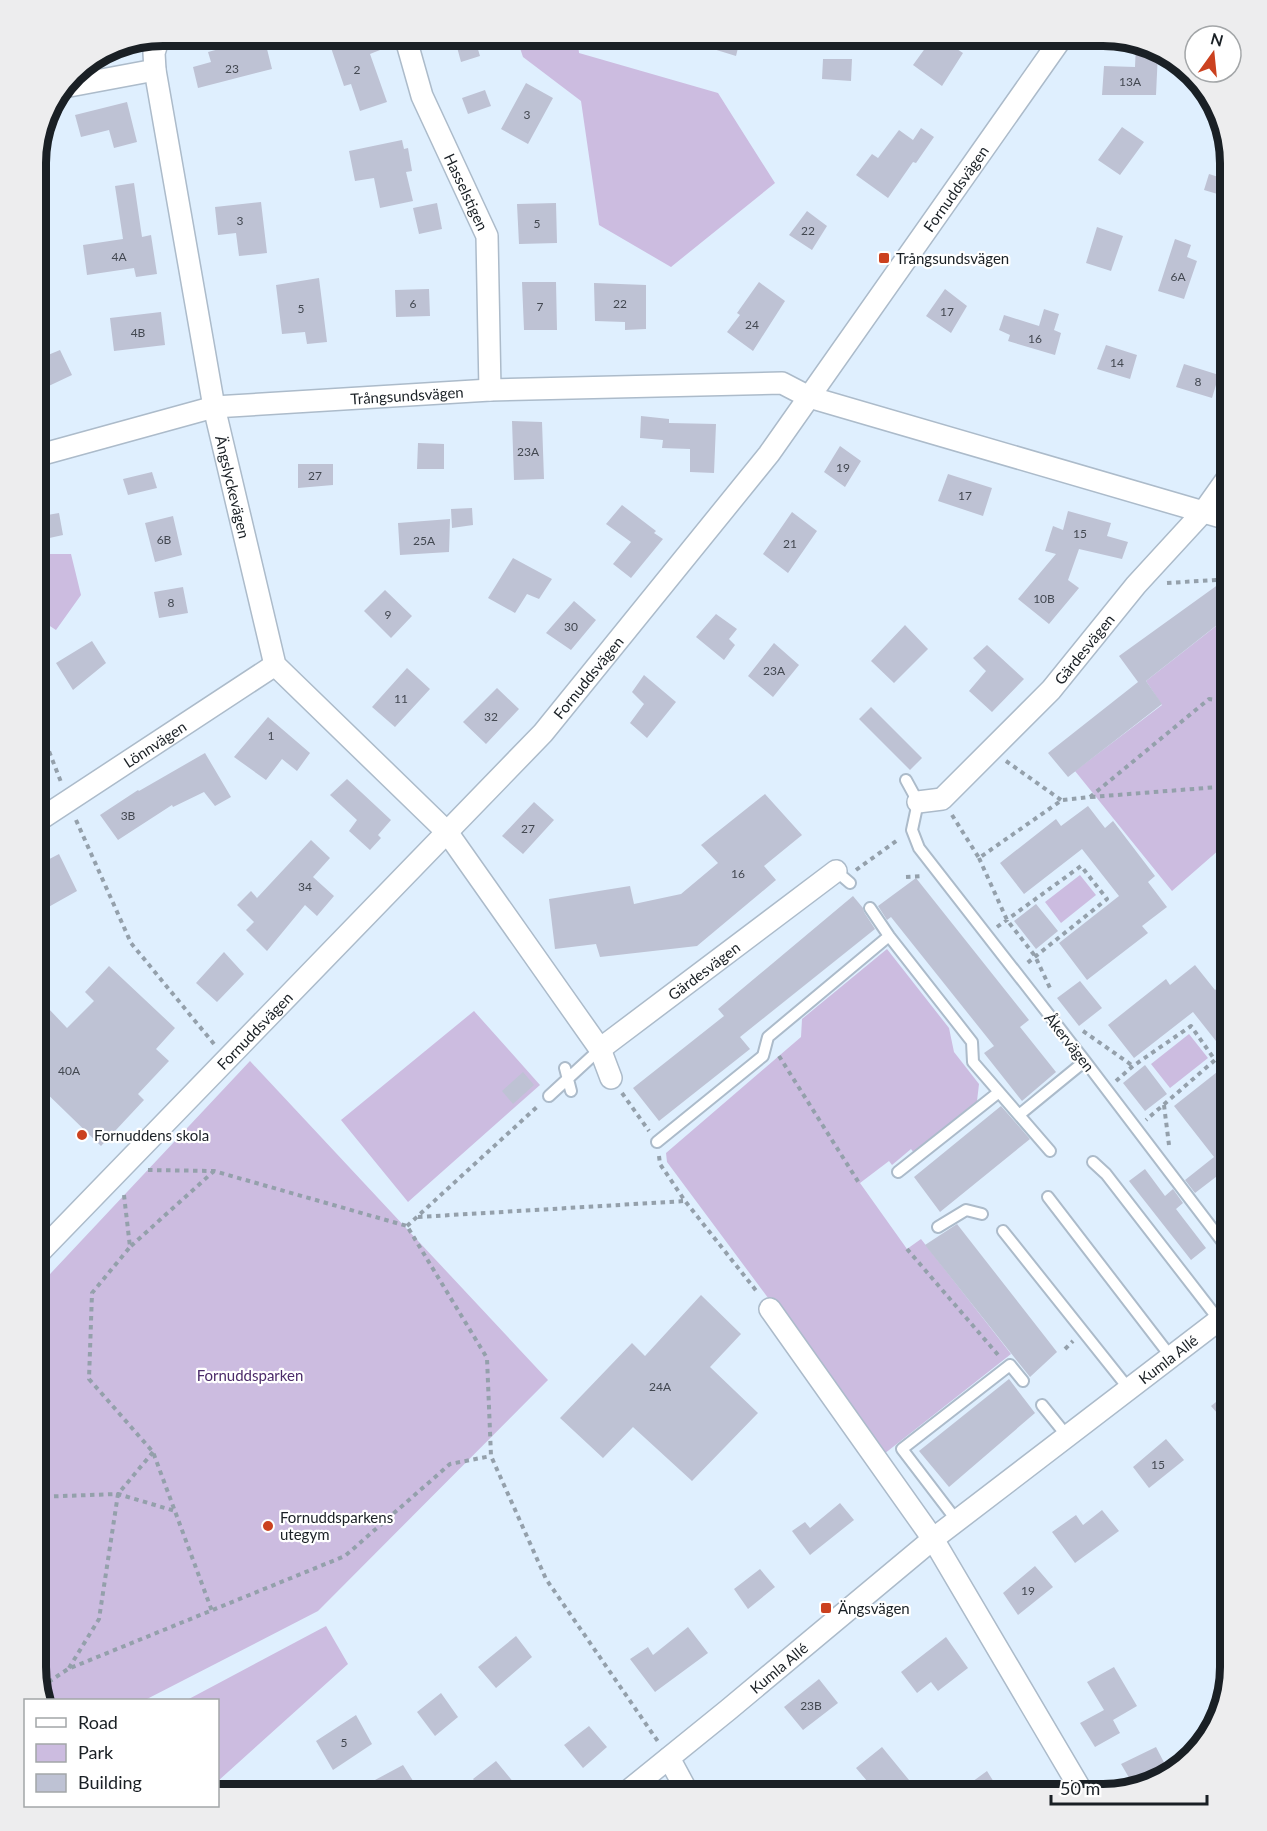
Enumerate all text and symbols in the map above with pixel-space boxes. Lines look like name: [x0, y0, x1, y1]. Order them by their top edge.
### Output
north arrow: [1183, 24, 1243, 84]
text: N: [1209, 28, 1225, 50]
house number: 23: [225, 61, 239, 76]
house number: 2: [354, 62, 361, 77]
house number: 13A: [1119, 74, 1142, 89]
house number: 3: [524, 107, 531, 122]
street label: Fornuddsvägen: [919, 142, 992, 235]
street label: Hasselstigen: [441, 150, 492, 233]
house number: 3: [237, 213, 244, 228]
house number: 5: [534, 216, 541, 231]
house number: 22: [801, 223, 815, 238]
house number: 4A: [111, 249, 127, 264]
place label: Trångsundsvägen: [896, 249, 1009, 267]
marker: Trångsundsvägen: [877, 251, 891, 265]
house number: 6A: [1170, 269, 1186, 284]
house number: 6: [410, 296, 417, 311]
house number: 22: [613, 296, 627, 311]
house number: 7: [537, 299, 544, 314]
house number: 5: [298, 301, 305, 316]
house number: 17: [940, 304, 954, 319]
house number: 24: [745, 317, 759, 332]
house number: 4B: [131, 325, 146, 340]
house number: 16: [1028, 331, 1042, 346]
house number: 14: [1110, 355, 1124, 370]
house number: 8: [1195, 374, 1202, 389]
street label: Trångsundsvägen: [350, 383, 464, 408]
street label: Ängslyckevägen: [212, 434, 254, 540]
house number: 23A: [517, 444, 540, 459]
house number: 19: [836, 460, 850, 475]
house number: 27: [308, 468, 322, 483]
house number: 17: [958, 488, 972, 503]
house number: 15: [1073, 526, 1087, 541]
house number: 6B: [157, 532, 172, 547]
house number: 25A: [413, 533, 436, 548]
house number: 21: [783, 536, 797, 551]
house number: 10B: [1033, 591, 1055, 606]
house number: 8: [168, 595, 175, 610]
house number: 9: [385, 607, 392, 622]
street label: Gärdesvägen: [1050, 610, 1118, 688]
house number: 30: [564, 619, 578, 634]
street label: Fornuddsvägen: [549, 633, 627, 722]
house number: 23A: [763, 663, 786, 678]
house number: 11: [394, 691, 408, 706]
house number: 32: [484, 709, 498, 724]
street label: Lönnvägen: [120, 717, 189, 771]
house number: 1: [268, 728, 275, 743]
house number: 3B: [121, 808, 136, 823]
house number: 27: [521, 821, 535, 836]
house number: 16: [731, 866, 745, 881]
house number: 34: [298, 879, 312, 894]
street label: Gärdesvägen: [664, 938, 743, 1004]
street label: Fornuddsvägen: [213, 988, 296, 1073]
street label: Åkervägen: [1041, 1009, 1099, 1075]
house number: 40A: [58, 1063, 81, 1078]
place label: Fornuddens skola: [94, 1126, 209, 1144]
marker: Fornuddens skola: [75, 1128, 89, 1142]
street label: Kumla Allé: [1135, 1331, 1201, 1387]
park label: Fornuddsparken: [197, 1366, 303, 1384]
house number: 24A: [649, 1379, 672, 1394]
house number: 15: [1151, 1457, 1165, 1472]
place label: Fornuddsparkens utegym: [280, 1508, 393, 1543]
marker: Fornuddsparkens utegym: [261, 1519, 275, 1533]
house number: 19: [1021, 1583, 1035, 1598]
place label: Ängsvägen: [838, 1599, 910, 1617]
marker: Ängsvägen: [819, 1601, 833, 1615]
street label: Kumla Allé: [746, 1638, 811, 1697]
house number: 23B: [800, 1698, 822, 1713]
legend: [24, 1699, 219, 1807]
text: Road: [78, 1711, 118, 1733]
house number: 5: [341, 1735, 348, 1750]
text: Park: [78, 1741, 114, 1763]
scale bar: [1051, 1768, 1207, 1806]
text: Building: [78, 1771, 142, 1793]
text: 50 m: [1060, 1777, 1100, 1799]

